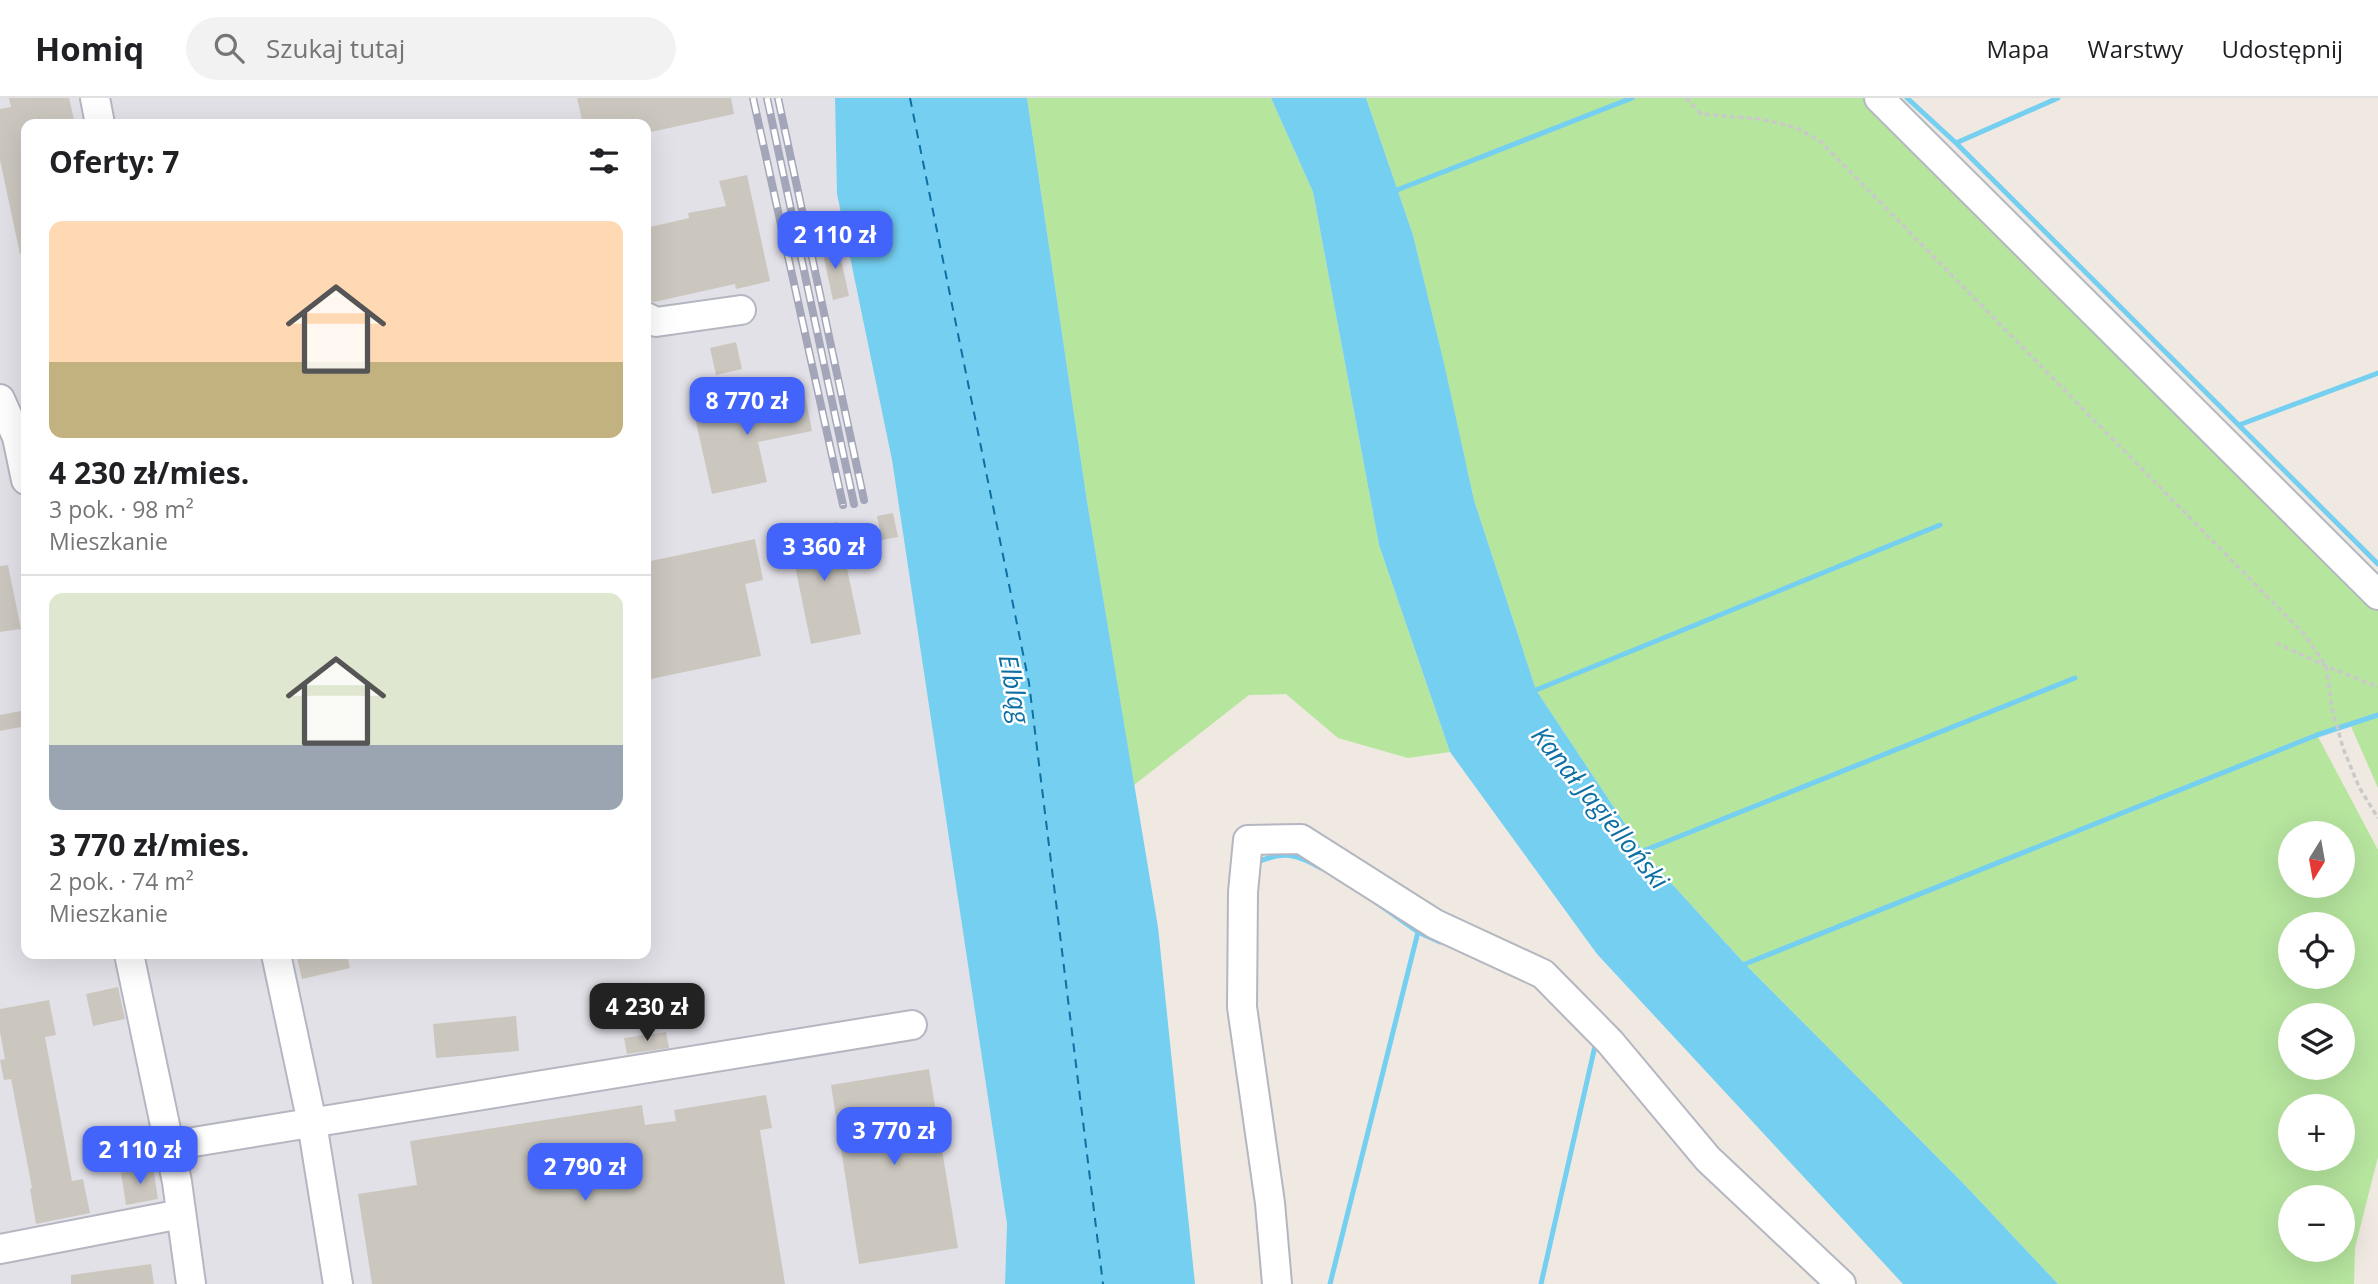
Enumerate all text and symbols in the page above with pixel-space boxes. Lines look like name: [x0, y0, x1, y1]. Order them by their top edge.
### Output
search box: [186, 17, 676, 80]
text: Homiq: [35, 26, 144, 71]
icon: search: [210, 29, 248, 67]
text: Szukaj tutaj: [266, 30, 405, 66]
text: Mapa: [1987, 32, 2049, 65]
text: Warstwy: [2087, 32, 2183, 65]
text: Udostępnij: [2221, 32, 2343, 65]
text: Oferty: 7: [49, 141, 179, 182]
icon: filters: [585, 142, 623, 180]
pin: 2 110 zł: [763, 212, 907, 271]
text: 2 110 zł: [794, 218, 876, 250]
icon: home: [273, 266, 399, 392]
pin: 8 770 zł: [675, 378, 819, 437]
text: 8 770 zł: [706, 384, 788, 416]
text: 4 230 zł/mies.: [49, 452, 249, 493]
text: 3 pok. · 98 m²: [49, 493, 194, 525]
pin: 3 360 zł: [752, 524, 896, 583]
text: Mieszkanie: [49, 525, 168, 557]
text: 3 360 zł: [783, 530, 865, 562]
icon: home: [273, 638, 399, 764]
water label: Elbląg: [991, 651, 1040, 728]
water label: Kanał Jagielloński: [1524, 718, 1678, 897]
north arrow: [2278, 821, 2356, 898]
map controls: [2278, 821, 2355, 1262]
text: 3 770 zł/mies.: [49, 824, 249, 865]
text: 2 pok. · 74 m²: [49, 865, 194, 897]
text: Mieszkanie: [49, 897, 168, 929]
button: locate: [2278, 912, 2355, 989]
pin: 4 230 zł: [575, 984, 719, 1043]
text: 4 230 zł: [606, 990, 688, 1022]
button: layers: [2278, 1003, 2355, 1080]
button: +: [2278, 1094, 2355, 1171]
pin: 3 770 zł: [822, 1108, 966, 1167]
text: 3 770 zł: [853, 1114, 935, 1146]
pin: 2 110 zł: [68, 1126, 212, 1186]
text: 2 110 zł: [99, 1133, 181, 1165]
pin: 2 790 zł: [513, 1144, 657, 1203]
text: 2 790 zł: [544, 1150, 626, 1182]
button: −: [2278, 1185, 2355, 1262]

